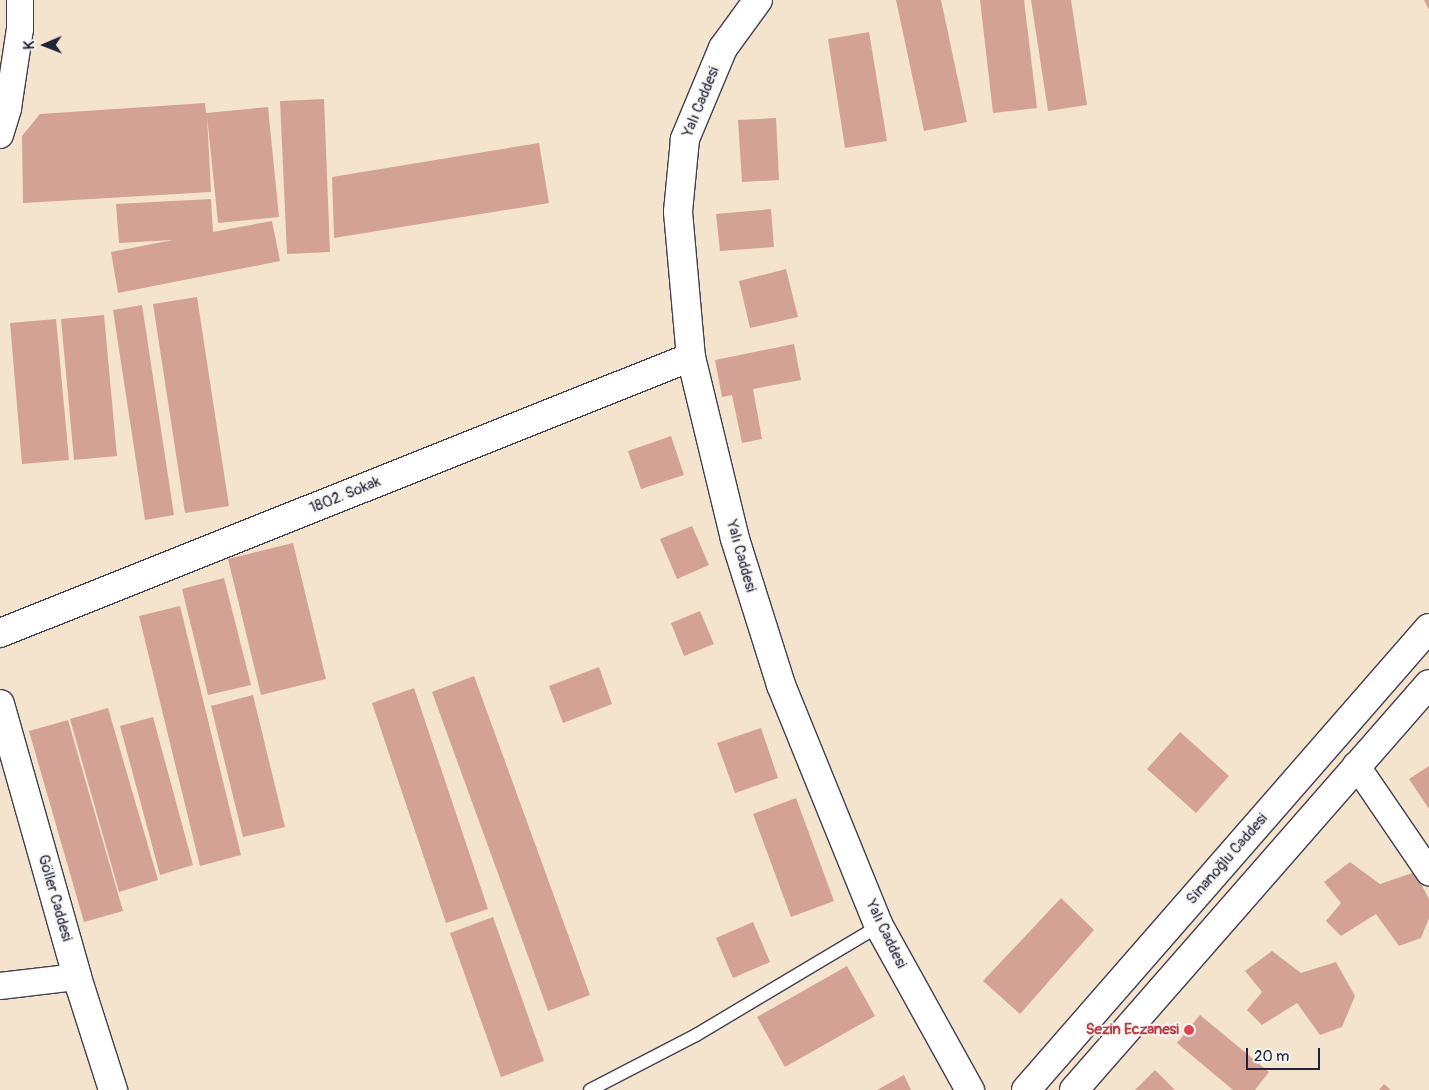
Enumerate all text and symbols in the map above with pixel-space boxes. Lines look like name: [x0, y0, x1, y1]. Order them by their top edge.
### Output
north arrow: [20, 20, 70, 70]
text: K: [21, 41, 38, 50]
street label: Yalı Caddesi: [679, 64, 723, 140]
street label: 1802. Sokak: [307, 473, 383, 517]
street label: Yalı Caddesi: [722, 518, 760, 594]
street label: Si̇nanoğlu Caddesi: [1183, 810, 1271, 908]
street label: Göller Caddesi: [34, 853, 76, 943]
street label: Yalı Caddesi: [862, 897, 910, 971]
place label: Sezin Eczanesi: [1086, 1021, 1179, 1039]
marker: Sezin Eczanesi: [1183, 1024, 1195, 1036]
scale bar: [1249, 1038, 1323, 1070]
text: 20 m: [1254, 1047, 1289, 1066]

